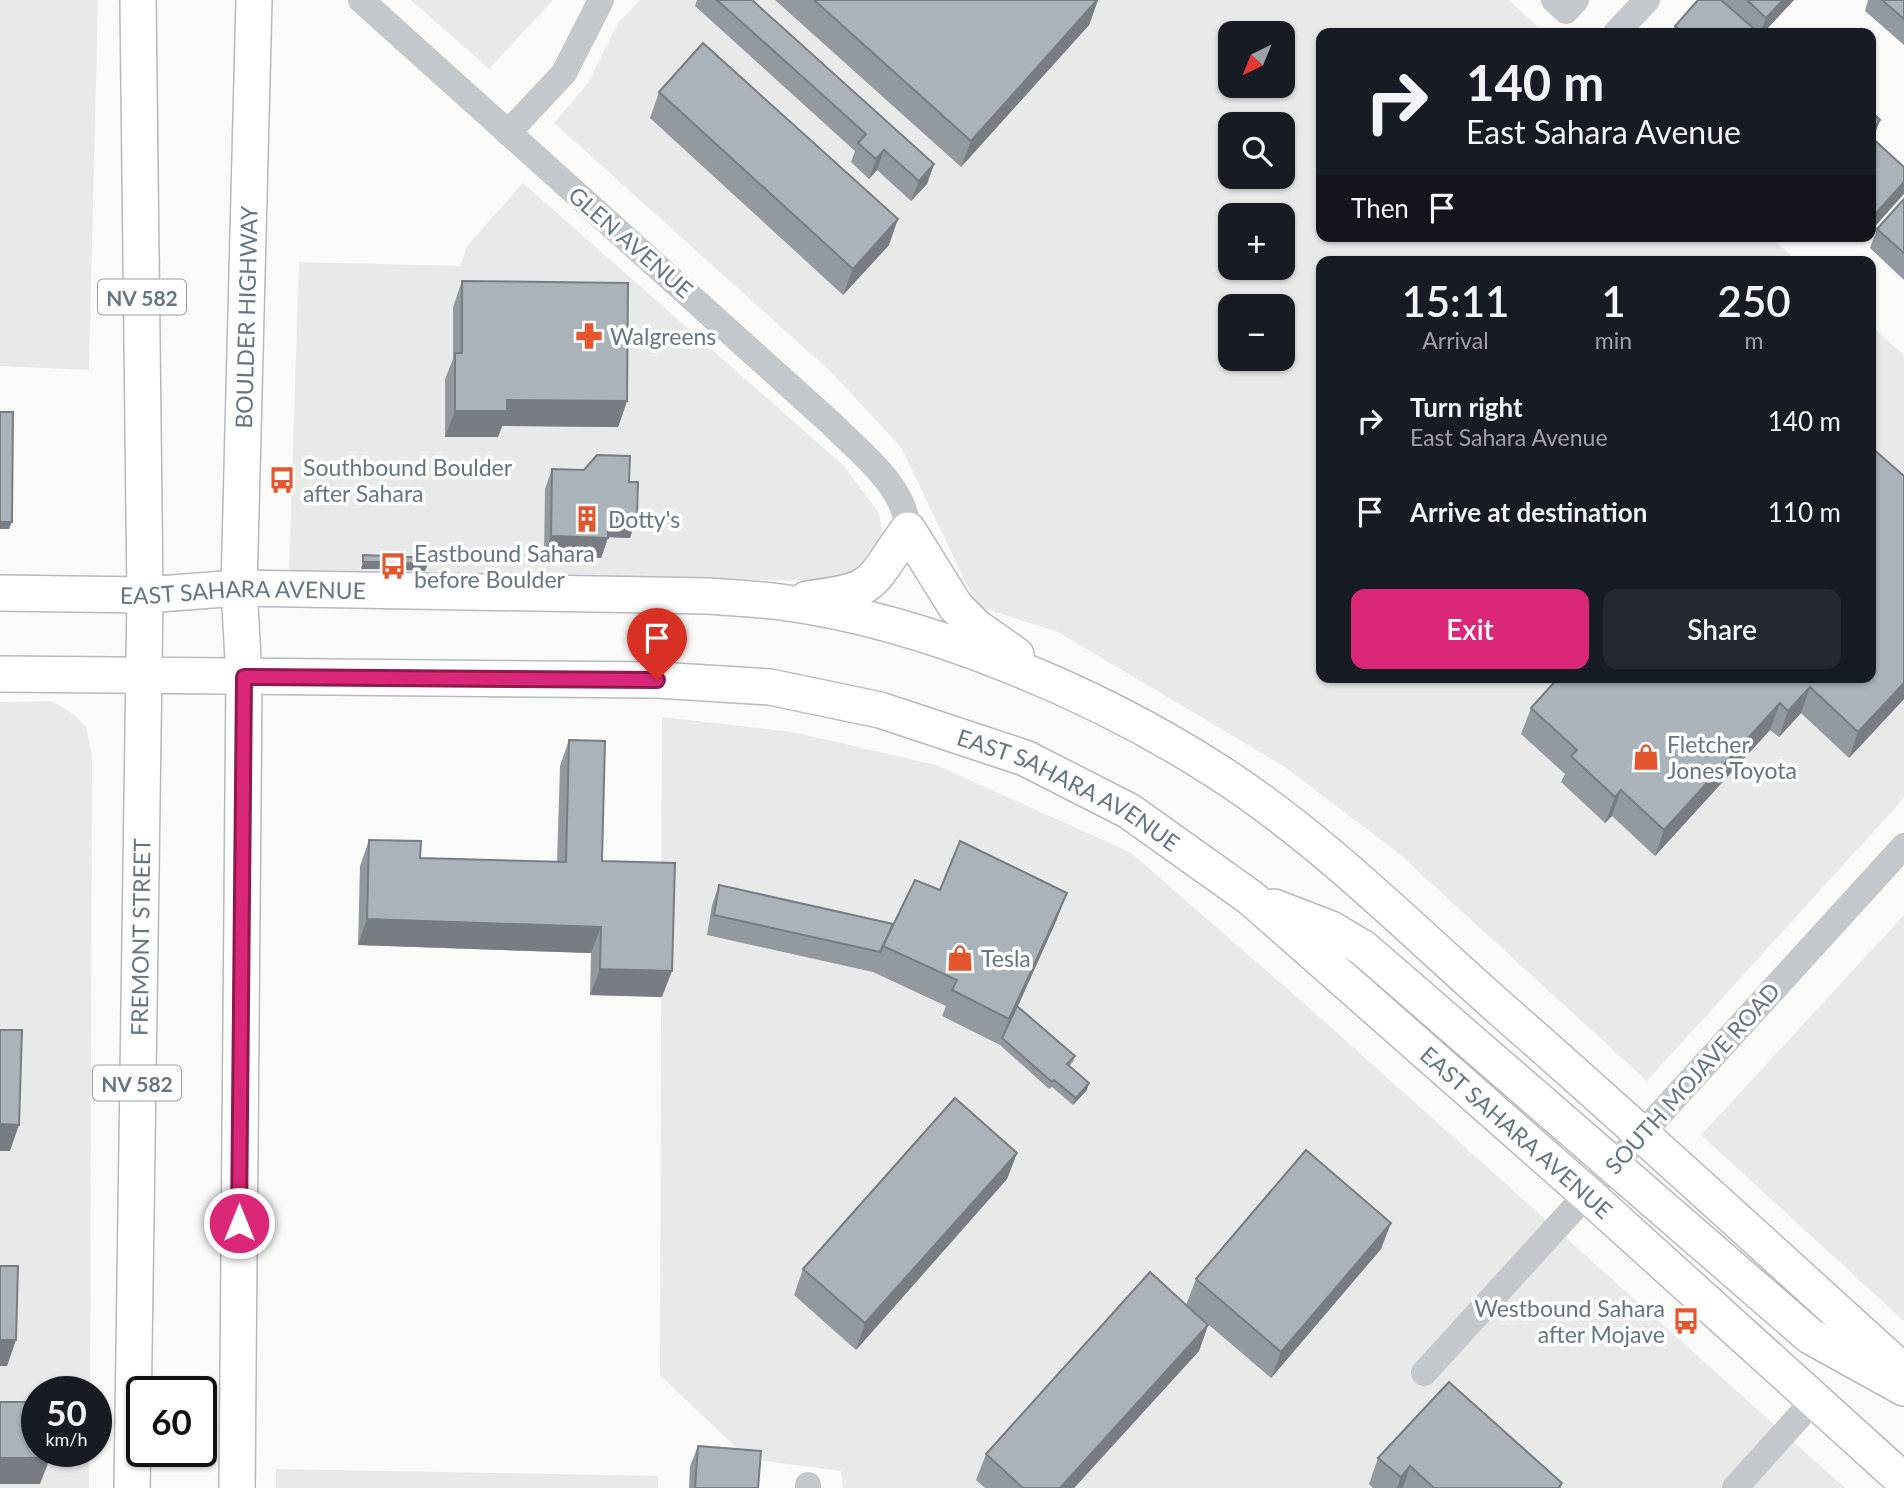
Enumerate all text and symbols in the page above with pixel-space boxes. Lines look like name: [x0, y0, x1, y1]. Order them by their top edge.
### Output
north arrow: [1218, 21, 1295, 98]
map controls: [1218, 21, 1295, 371]
text: 140 m: [1466, 53, 1604, 111]
icon: right: [1351, 56, 1442, 147]
button: search: [1218, 112, 1295, 189]
text: East Sahara Avenue: [1466, 112, 1741, 151]
street label: GLEN AVENUE: [563, 180, 699, 304]
icon: arrive: [1423, 189, 1461, 227]
text: Then: [1351, 192, 1409, 224]
button: +: [1218, 203, 1295, 280]
street label: BOULDER HIGHWAY: [229, 205, 263, 429]
text: 15:11: [1401, 276, 1509, 326]
text: 1: [1601, 276, 1626, 326]
text: 250: [1718, 276, 1791, 326]
road number: NV 582: [98, 280, 186, 314]
button: −: [1218, 294, 1295, 371]
pharmacy icon: Walgreens: [574, 321, 604, 351]
place label: Walgreens: [610, 322, 716, 350]
text: Arrival: [1422, 326, 1489, 354]
text: min: [1595, 326, 1632, 354]
text: m: [1745, 326, 1764, 354]
text: Turn right: [1410, 391, 1523, 423]
icon: right: [1351, 402, 1389, 440]
text: 140 m: [1768, 405, 1841, 437]
text: East Sahara Avenue: [1410, 423, 1608, 451]
place label: Southbound Boulder after Sahara: [303, 453, 513, 507]
bus stop icon: Southbound Boulder after Sahara: [267, 465, 297, 495]
icon: arrive: [1351, 493, 1389, 531]
text: Arrive at destination: [1410, 496, 1647, 528]
text: 110 m: [1768, 496, 1841, 528]
building icon: Dotty's: [572, 504, 602, 534]
place label: Dotty's: [608, 505, 680, 533]
place label: Eastbound Sahara before Boulder: [414, 539, 595, 593]
bus stop icon: Eastbound Sahara before Boulder: [378, 551, 408, 581]
street label: EAST SAHARA AVENUE: [120, 574, 366, 609]
button: Exit: [1351, 589, 1589, 669]
button: Share: [1603, 589, 1841, 669]
pin: [627, 608, 687, 680]
icon: arrive: [638, 619, 676, 657]
street label: EAST SAHARA AVENUE: [954, 723, 1185, 857]
place label: Fletcher Jones Toyota: [1667, 730, 1797, 784]
shop icon: Fletcher Jones Toyota: [1631, 742, 1661, 772]
street label: FREMONT STREET: [125, 838, 155, 1036]
shop icon: Tesla: [945, 943, 975, 973]
place label: Tesla: [981, 944, 1031, 972]
street label: SOUTH MOJAVE ROAD: [1599, 977, 1785, 1179]
street label: EAST SAHARA AVENUE: [1415, 1040, 1618, 1224]
road number: NV 582: [93, 1066, 181, 1100]
position arrow: [202, 1186, 276, 1260]
place label: Westbound Sahara after Mojave: [1474, 1294, 1665, 1348]
bus stop icon: Westbound Sahara after Mojave: [1671, 1306, 1701, 1336]
speed limit sign: 60: [126, 1376, 217, 1467]
text: 50: [46, 1391, 87, 1433]
text: km/h: [45, 1428, 88, 1450]

